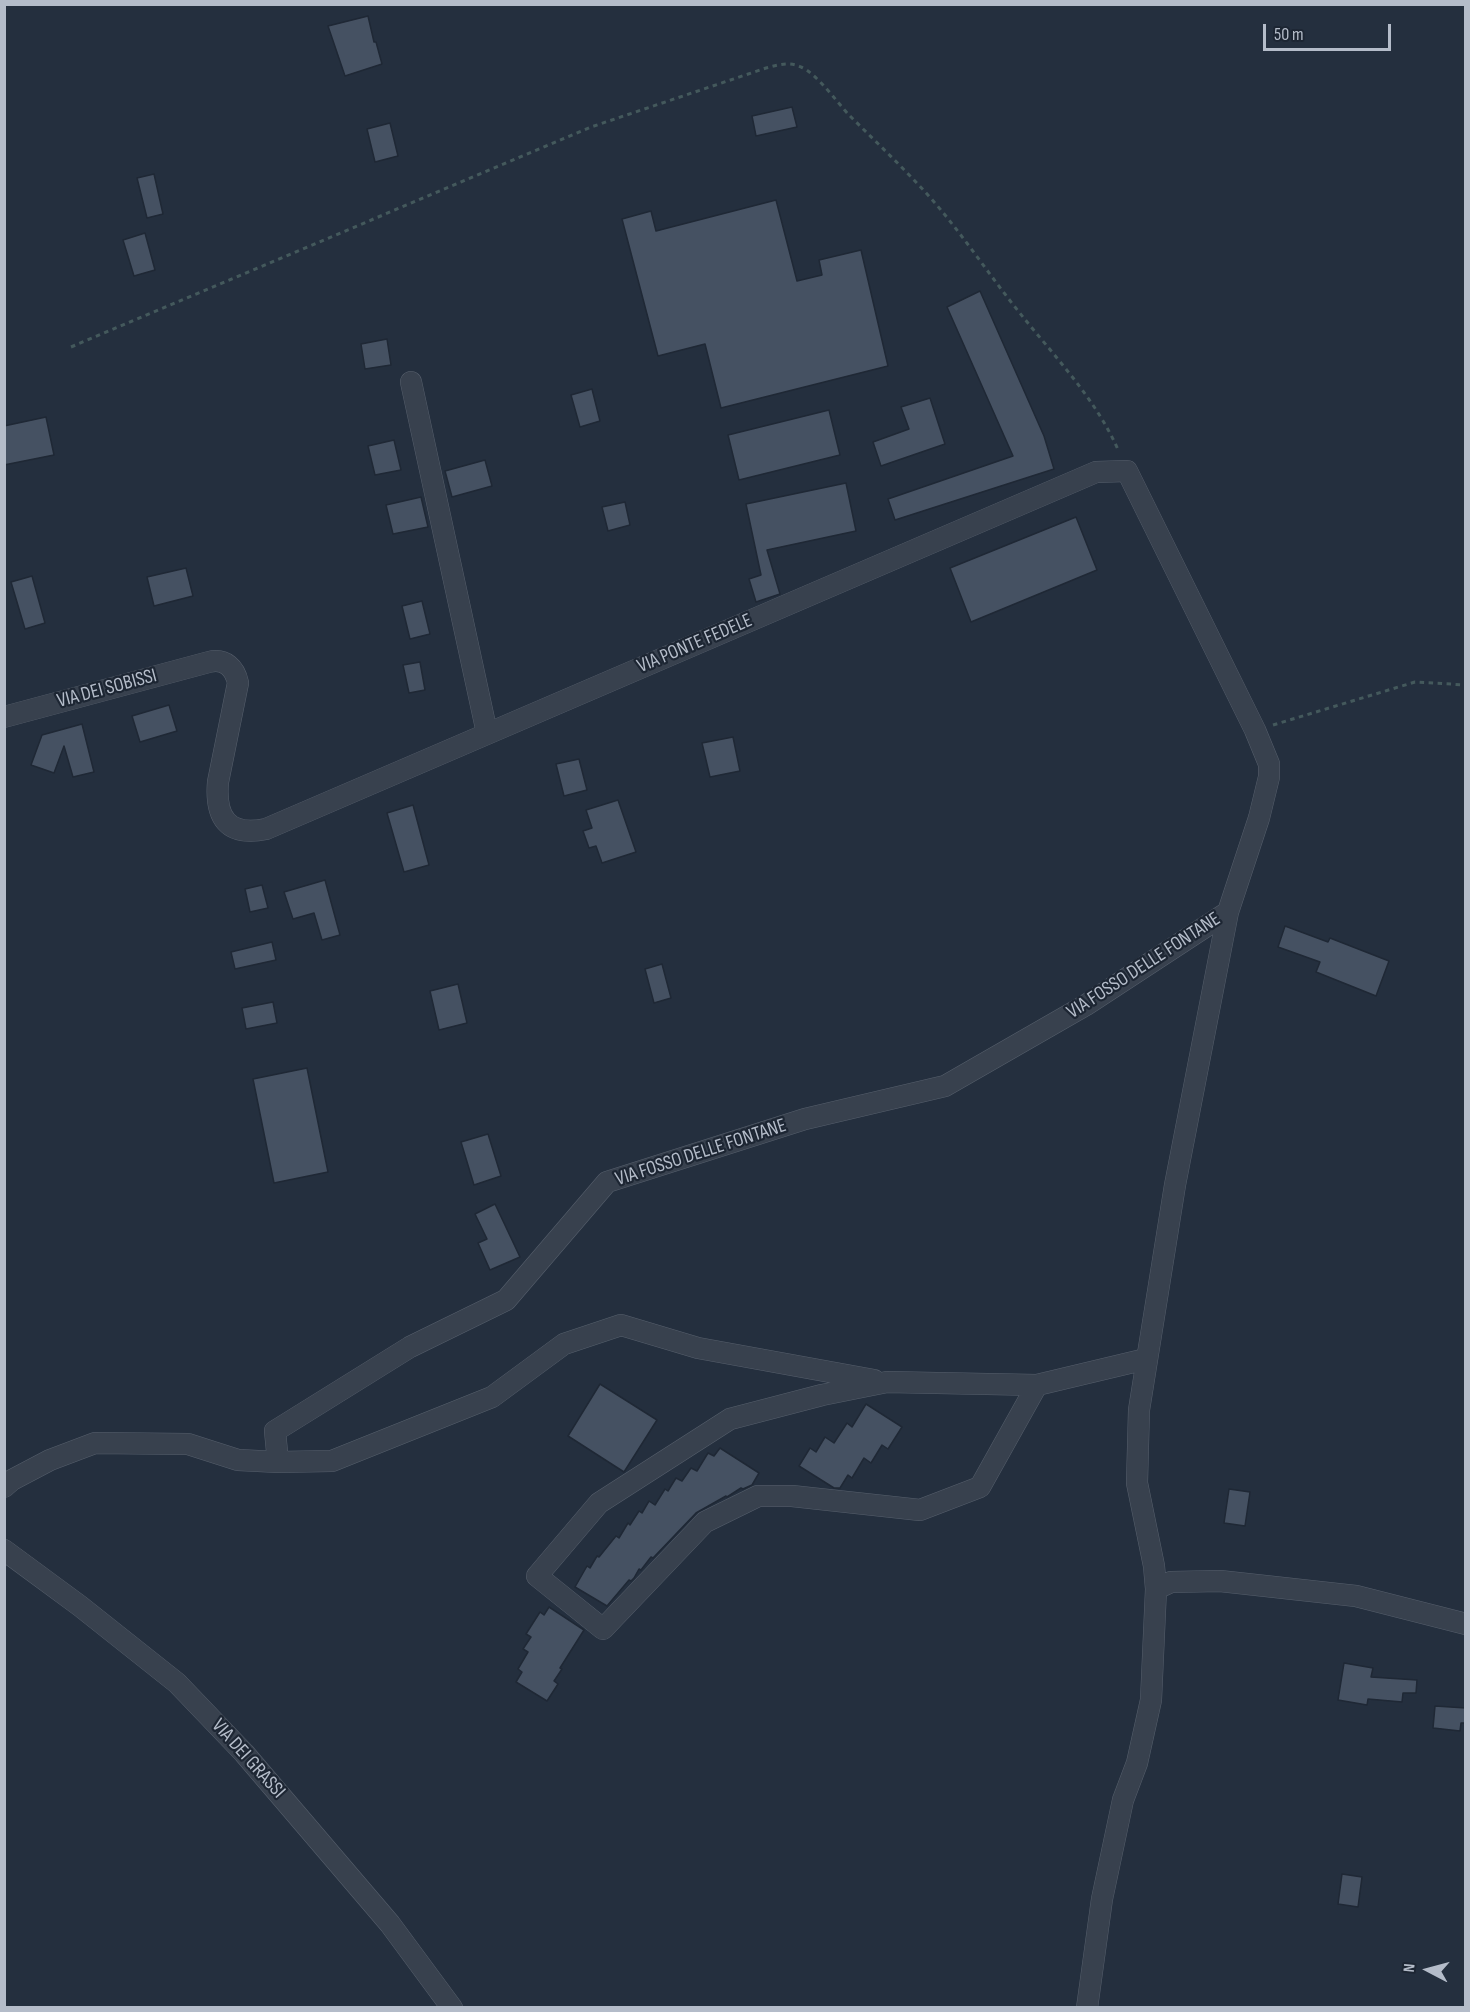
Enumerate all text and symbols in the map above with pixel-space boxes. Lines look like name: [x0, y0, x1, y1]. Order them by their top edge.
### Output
scale bar: [1266, 12, 1394, 50]
text: 50 m: [1274, 24, 1304, 45]
street label: VIA PONTE FEDELE: [634, 609, 756, 679]
street label: VIA DEI SOBISSI: [55, 664, 159, 714]
street label: VIA FOSSO DELLE FONTANE: [1063, 907, 1225, 1025]
street label: VIA FOSSO DELLE FONTANE: [613, 1114, 789, 1192]
street label: VIA DEI GRASSI: [206, 1714, 290, 1804]
north arrow: [1398, 1940, 1458, 2000]
text: N: [1400, 1963, 1419, 1973]

